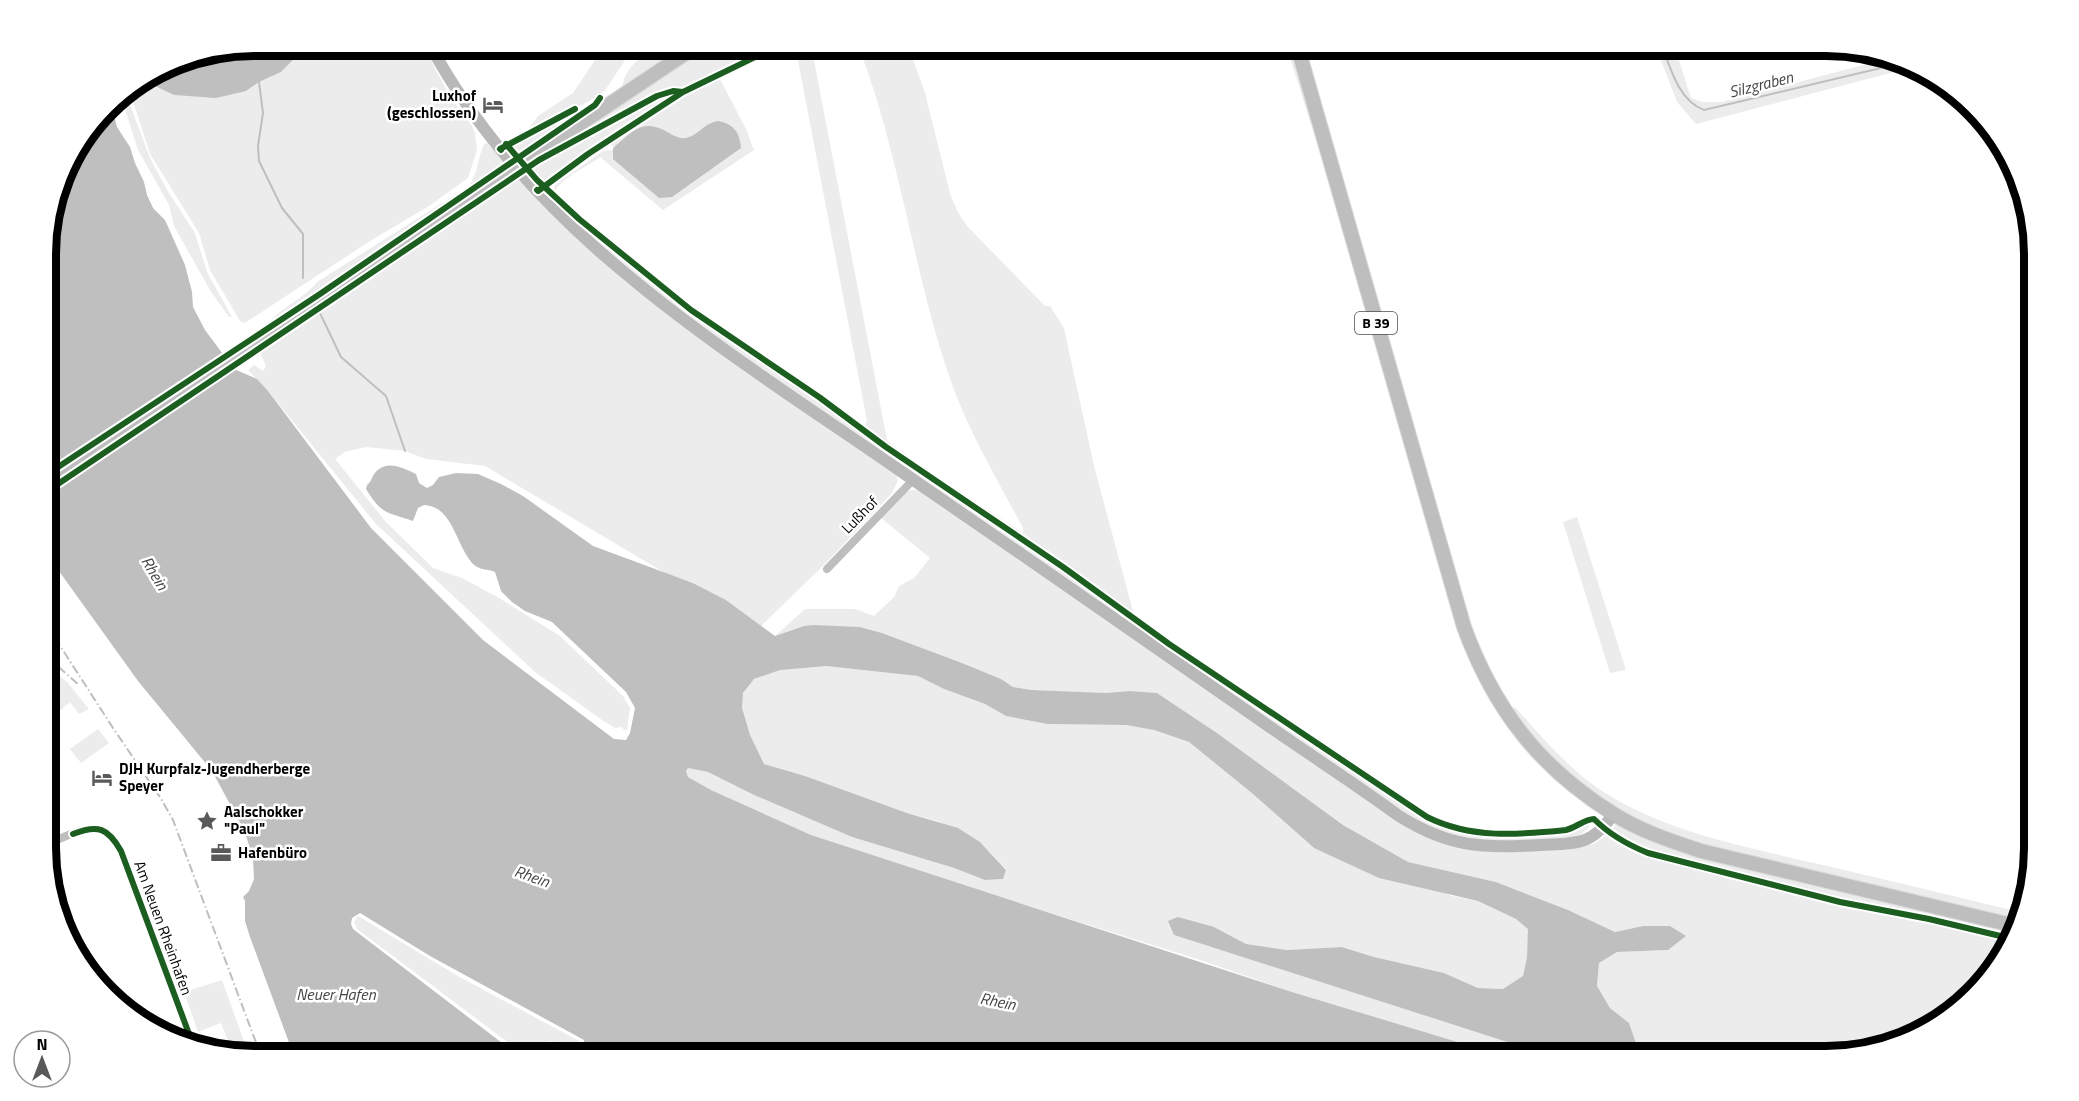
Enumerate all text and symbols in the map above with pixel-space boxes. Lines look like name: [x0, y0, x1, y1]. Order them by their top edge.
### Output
water label: Silzgraben: [1727, 64, 1796, 104]
place label: Luxhof (geschlossen): [387, 84, 477, 124]
hotel icon: Luxhof (geschlossen): [481, 93, 505, 117]
road number: B 39: [1355, 312, 1397, 334]
street label: Lußhof: [836, 491, 883, 539]
water label: Rhein: [136, 552, 175, 595]
place label: DJH Kurpfalz-Jugendherberge Speyer: [119, 757, 311, 797]
hotel icon: DJH Kurpfalz-Jugendherberge Speyer: [90, 766, 114, 790]
place label: Aalschokker "Paul": [224, 800, 304, 840]
place icon: Aalschokker "Paul": [195, 809, 219, 833]
office icon: Hafenbüro: [209, 841, 233, 865]
place label: Hafenbüro: [238, 841, 307, 864]
street label: Am Neuen Rheinhafen: [128, 857, 198, 998]
water label: Rhein: [511, 859, 554, 893]
water label: Neuer Hafen: [296, 982, 377, 1006]
water label: Rhein: [978, 986, 1019, 1016]
north arrow: [12, 1029, 72, 1089]
text: N: [36, 1032, 48, 1056]

